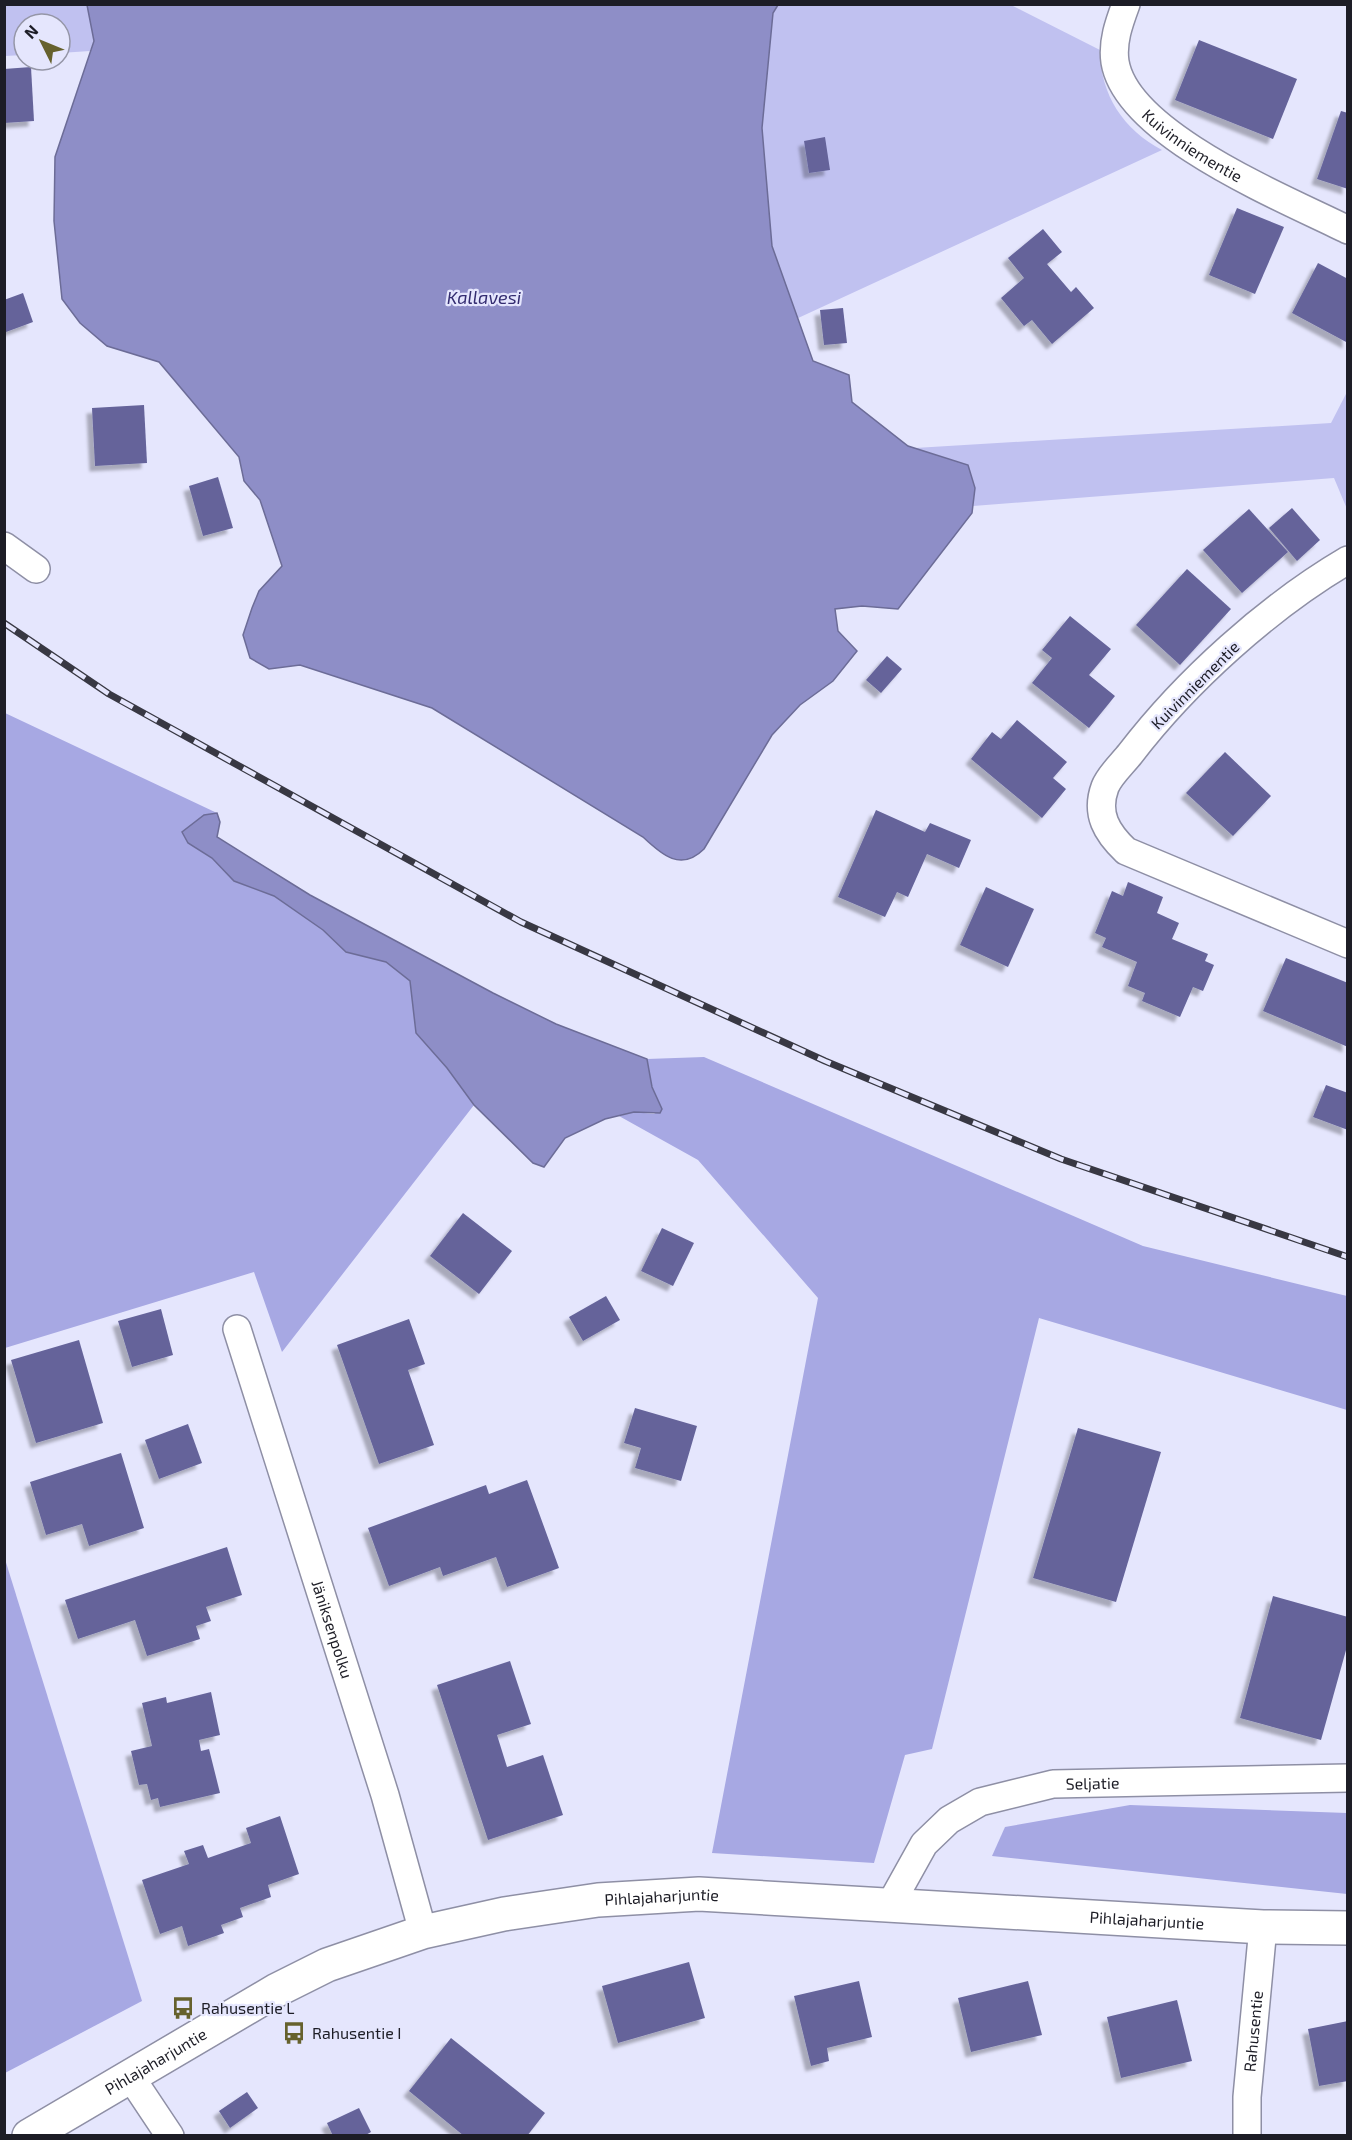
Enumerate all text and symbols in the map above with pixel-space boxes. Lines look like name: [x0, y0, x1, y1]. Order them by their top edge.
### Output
north arrow: [12, 12, 72, 72]
text: N: [20, 21, 42, 42]
street label: Kuivinniementie: [1139, 105, 1246, 185]
water label: Kallavesi: [447, 286, 522, 308]
street label: Kuivinniementie: [1147, 637, 1243, 733]
street label: Jäniksenpolku: [308, 1578, 357, 1681]
street label: Seljatie: [1065, 1773, 1120, 1793]
street label: Pihlajaharjuntie: [604, 1884, 720, 1909]
street label: Pihlajaharjuntie: [1089, 1907, 1205, 1933]
street label: Rahusentie: [1239, 1990, 1266, 2073]
bus stop icon: Rahusentie L: [170, 1995, 196, 2021]
place label: Rahusentie L: [201, 1998, 295, 2017]
bus stop icon: Rahusentie I: [281, 2020, 307, 2046]
place label: Rahusentie I: [312, 2023, 402, 2042]
street label: Pihlajaharjuntie: [101, 2024, 210, 2098]

